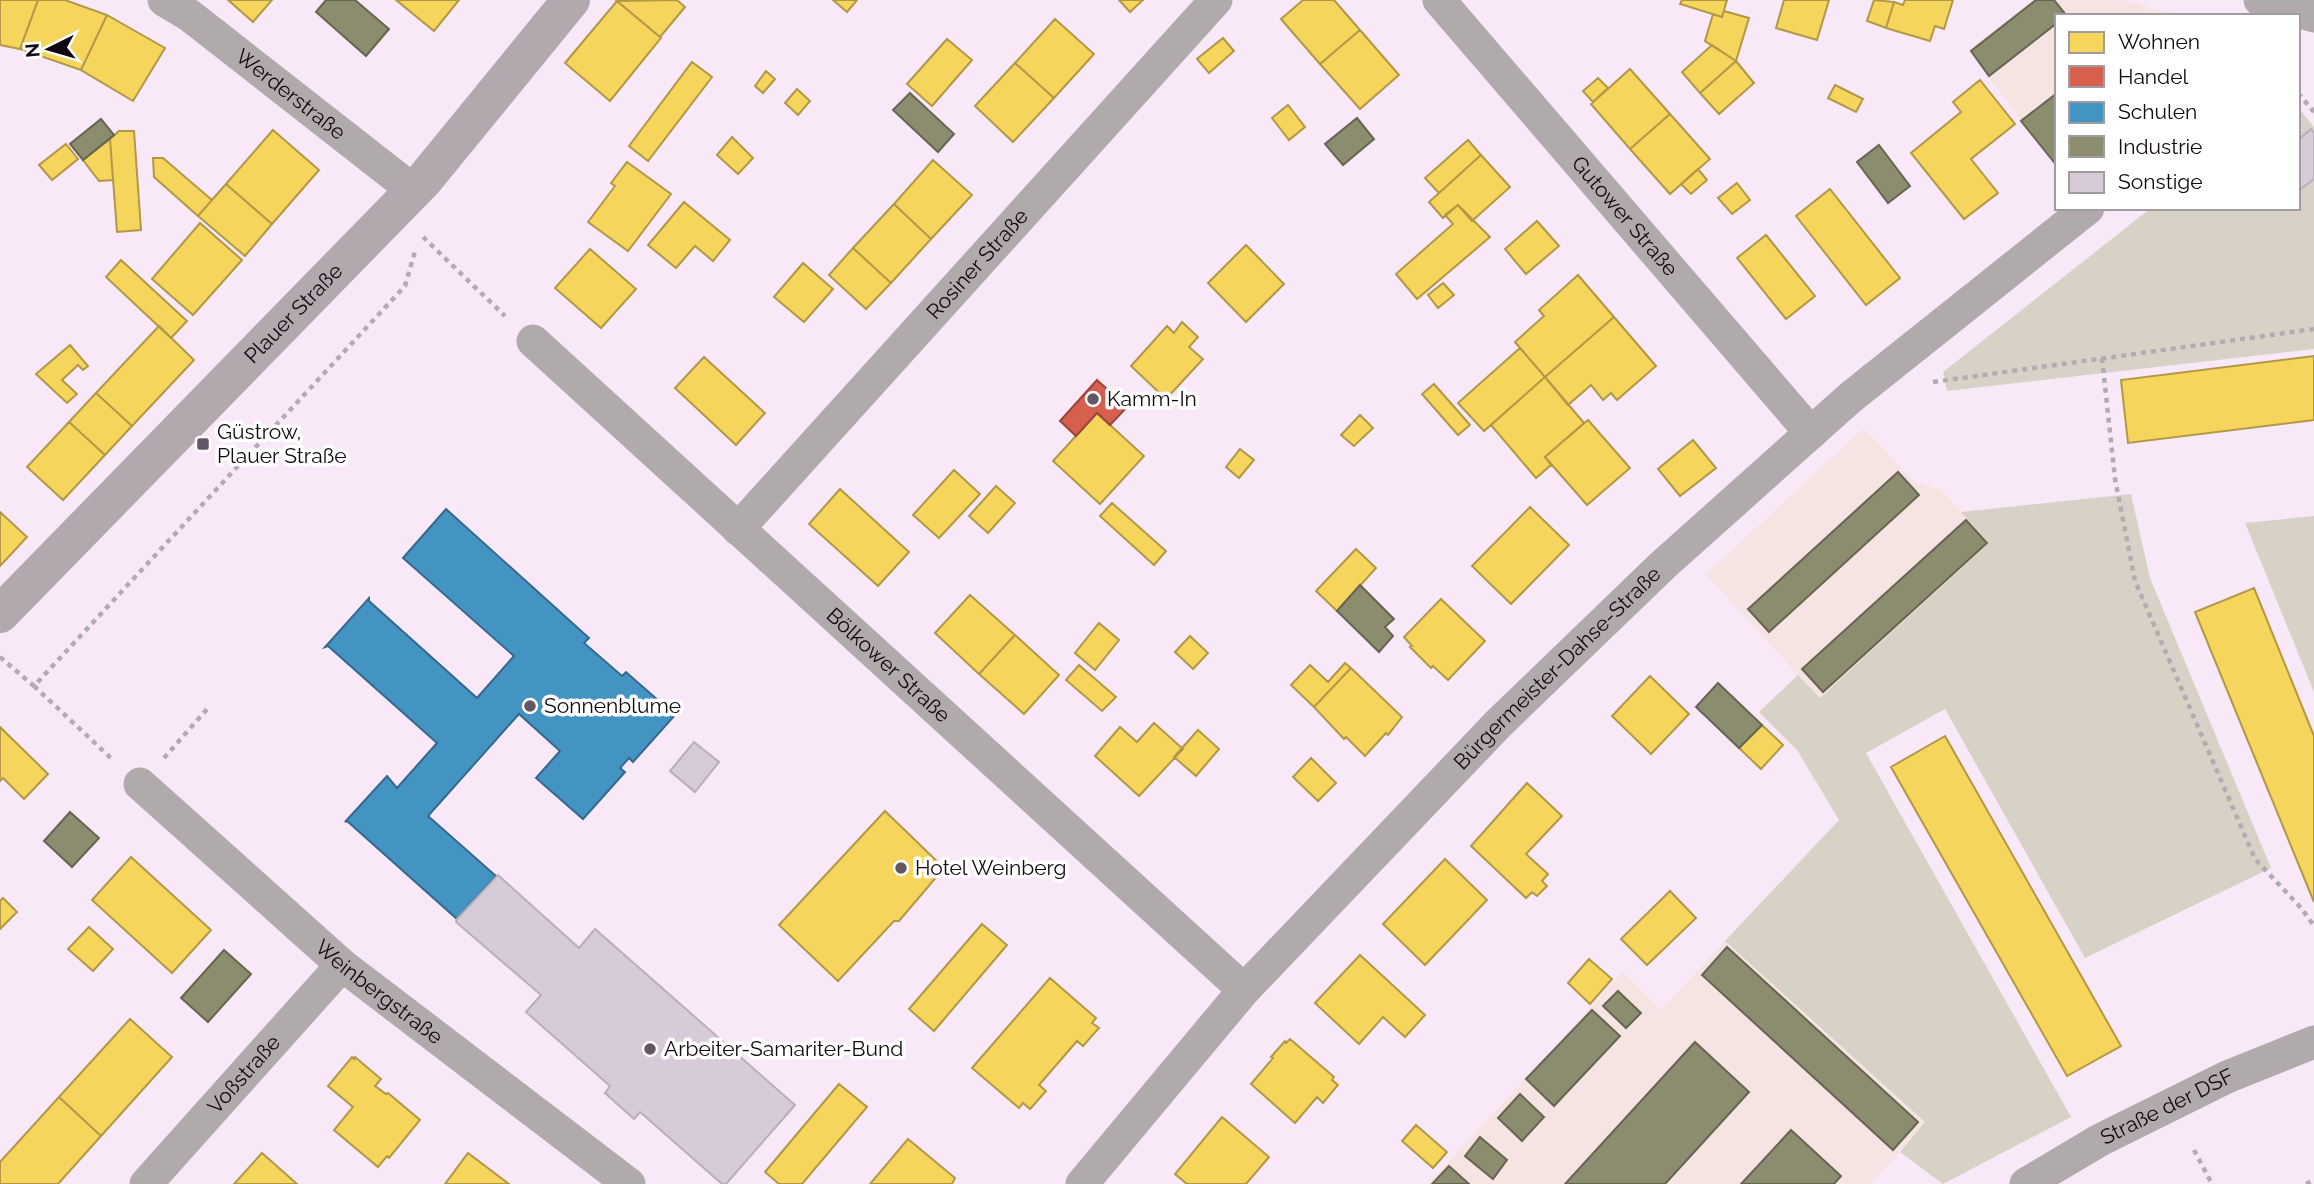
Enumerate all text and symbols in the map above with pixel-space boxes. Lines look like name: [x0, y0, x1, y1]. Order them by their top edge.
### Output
north arrow: [14, 14, 84, 84]
legend: [2055, 14, 2300, 210]
text: Wohnen: [2118, 29, 2200, 54]
text: N: [20, 42, 44, 59]
street label: Werderstraße: [231, 43, 351, 145]
text: Handel: [2118, 64, 2188, 89]
text: Schulen: [2118, 99, 2197, 124]
text: Industrie: [2118, 134, 2202, 159]
street label: Gutower Straße: [1567, 151, 1683, 281]
text: Sonstige: [2118, 169, 2203, 194]
street label: Rosiner Straße: [921, 204, 1033, 324]
street label: Plauer Straße: [239, 258, 347, 368]
place label: Kamm-In: [1107, 386, 1197, 411]
marker: Kamm-In: [1085, 391, 1101, 407]
place label: Güstrow, Plauer Straße: [217, 419, 347, 468]
marker: Güstrow, Plauer Straße: [195, 436, 211, 452]
street label: Bürgermeister-Dahse-Straße: [1448, 561, 1666, 774]
street label: Bölkower Straße: [822, 602, 956, 728]
place label: Sonnenblume: [544, 693, 681, 718]
marker: Sonnenblume: [522, 698, 538, 714]
place label: Hotel Weinberg: [915, 855, 1067, 880]
marker: Hotel Weinberg: [893, 860, 909, 876]
street label: Weinbergstraße: [310, 934, 448, 1049]
street label: Voßstraße: [202, 1030, 285, 1119]
place label: Arbeiter-Samariter-Bund: [664, 1036, 903, 1061]
marker: Arbeiter-Samariter-Bund: [642, 1041, 658, 1057]
street label: Straße der DSF: [2096, 1063, 2238, 1150]

